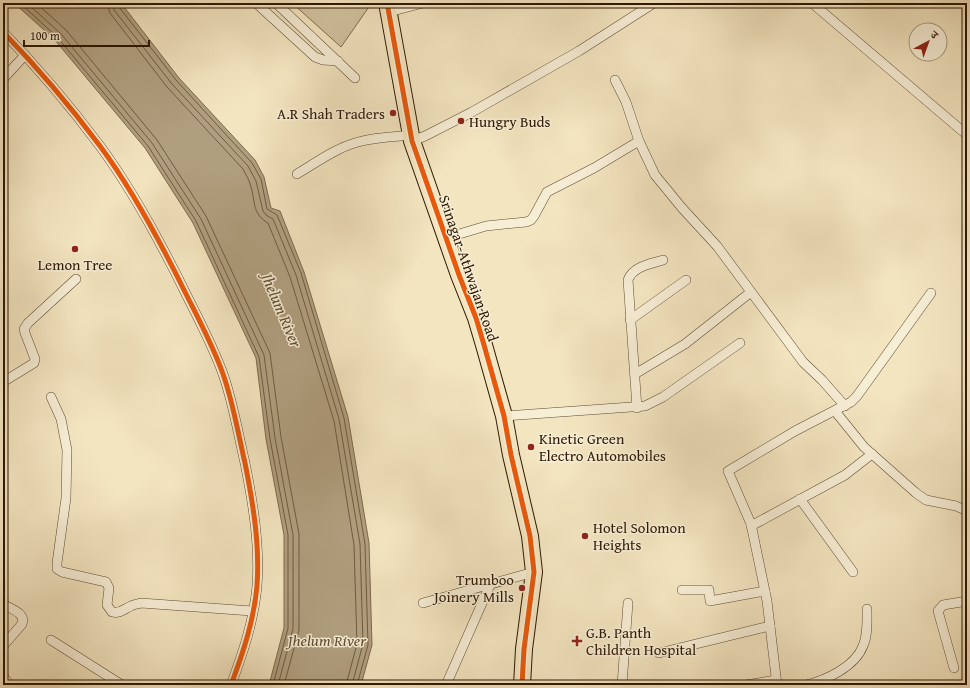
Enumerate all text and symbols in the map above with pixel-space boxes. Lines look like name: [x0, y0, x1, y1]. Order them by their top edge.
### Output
scale bar: [24, 22, 149, 48]
north arrow: [908, 22, 948, 62]
text: उ: [926, 26, 943, 43]
text: 100 m: [30, 27, 60, 44]
place label: A.R Shah Traders: [277, 103, 385, 124]
marker: A.R Shah Traders: [388, 108, 398, 118]
place label: Hungry Buds: [469, 111, 551, 132]
marker: Hungry Buds: [456, 116, 466, 126]
street label: Srinagar-Athwajan Road: [434, 192, 504, 344]
marker: Lemon Tree: [70, 244, 80, 254]
place label: Lemon Tree: [38, 254, 112, 275]
water label: Jhelum River: [254, 266, 309, 352]
place label: Kinetic Green Electro Automobiles: [539, 428, 666, 466]
marker: Kinetic Green Electro Automobiles: [526, 442, 536, 452]
place label: Hotel Solomon Heights: [593, 517, 686, 555]
marker: Hotel Solomon Heights: [580, 531, 590, 541]
place label: Trumboo Joinery Mills: [432, 569, 514, 607]
marker: Trumboo Joinery Mills: [517, 583, 527, 593]
place label: G.B. Panth Children Hospital: [586, 622, 696, 660]
water label: Jhelum River: [285, 628, 367, 652]
marker: G.B. Panth Children Hospital: [571, 635, 583, 647]

